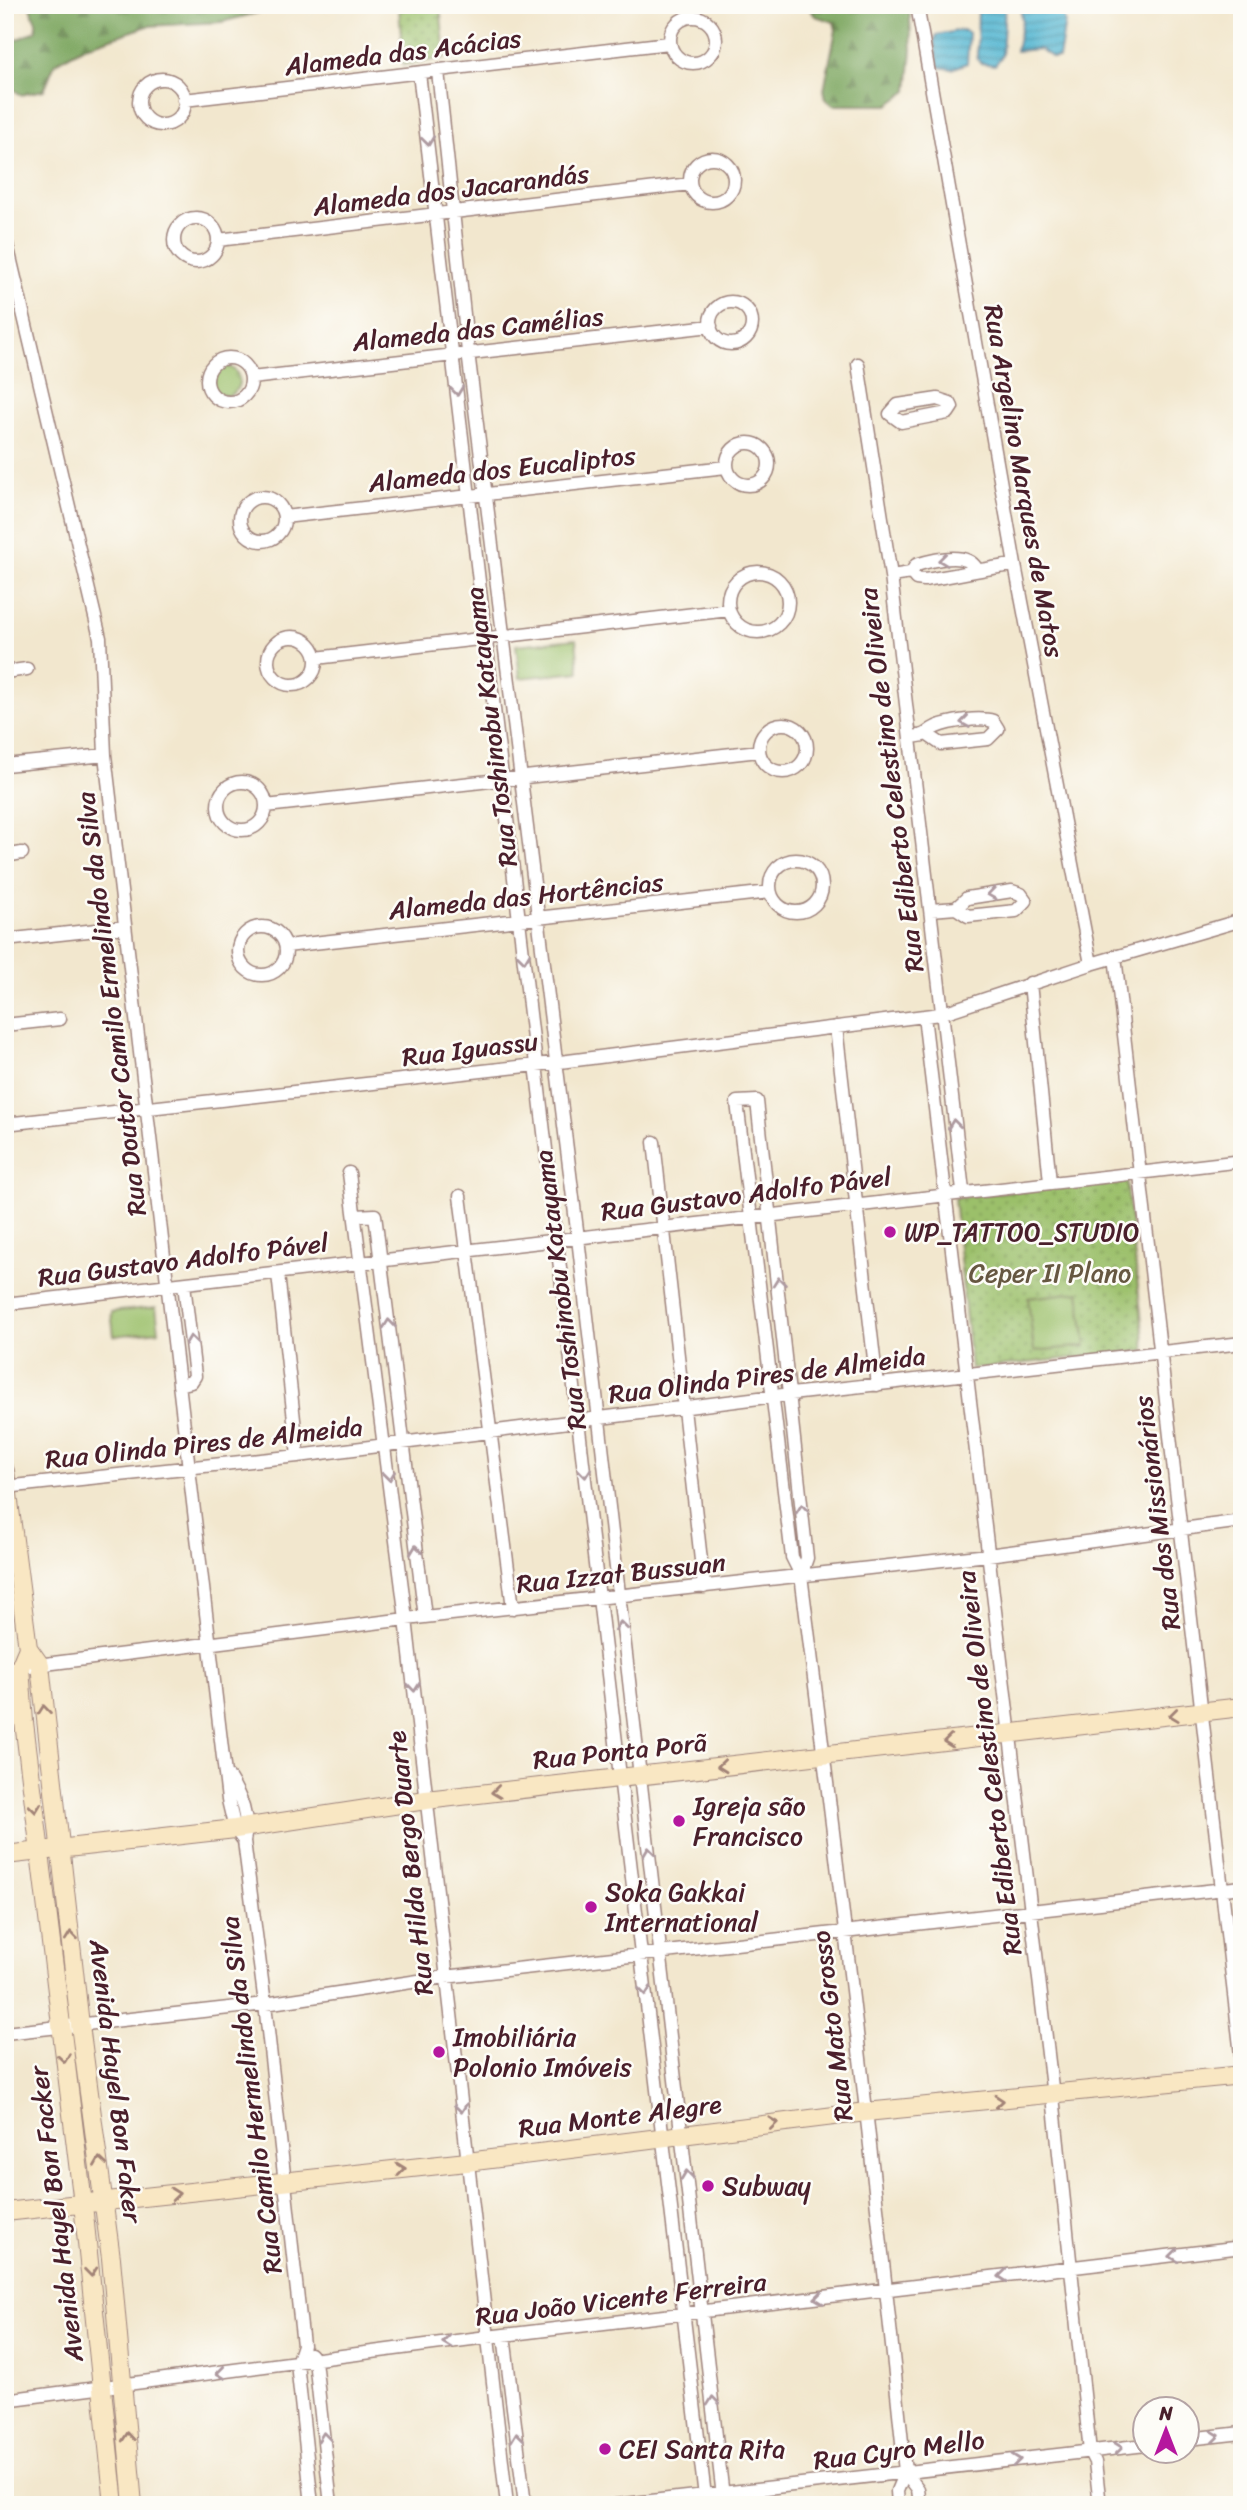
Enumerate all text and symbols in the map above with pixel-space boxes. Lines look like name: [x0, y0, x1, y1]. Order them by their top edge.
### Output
street label: Alameda das Acácias: [281, 15, 524, 89]
one-way arrow: [420, 135, 435, 147]
street label: Alameda dos Jacarandás: [309, 150, 593, 230]
street label: Alameda das Camélias: [349, 293, 606, 365]
street label: Rua Argelino Marques de Matos: [970, 301, 1078, 662]
one-way arrow: [450, 385, 465, 397]
street label: Alameda dos Eucaliptos: [365, 432, 639, 506]
one-way arrow: [937, 553, 949, 568]
street label: Rua Toshinobu Katayama: [451, 584, 531, 870]
street label: Rua Ediberto Celestino de Oliveira: [844, 584, 937, 975]
one-way arrow: [959, 714, 971, 729]
street label: Rua Doutor Camilo Ermelindo da Silva: [62, 788, 160, 1219]
street label: Alameda das Hortências: [385, 859, 667, 933]
one-way arrow: [986, 887, 998, 902]
one-way arrow: [516, 952, 531, 963]
street label: Rua Iguassu: [399, 1018, 541, 1080]
one-way arrow: [947, 1118, 962, 1129]
street label: Rua Toshinobu Katayama: [520, 1147, 600, 1433]
street label: Rua Gustavo Adolfo Pável: [598, 1153, 894, 1235]
place label: WP_TATTOO_STUDIO: [904, 1209, 1140, 1255]
street label: Rua Gustavo Adolfo Pável: [35, 1219, 331, 1301]
marker: WP_TATTOO_STUDIO: [882, 1224, 898, 1240]
park label: Ceper II Plano: [969, 1250, 1131, 1296]
one-way arrow: [771, 1276, 786, 1288]
one-way arrow: [381, 1318, 396, 1330]
street label: Rua Olinda Pires de Almeida: [606, 1333, 928, 1417]
one-way arrow: [183, 1334, 198, 1346]
street label: Rua dos Missionários: [1120, 1392, 1194, 1633]
street label: Rua Olinda Pires de Almeida: [43, 1403, 365, 1483]
one-way arrow: [577, 1468, 592, 1479]
one-way arrow: [381, 1470, 396, 1481]
one-way arrow: [795, 1503, 810, 1514]
street label: Rua Izzat Bussuan: [514, 1539, 728, 1607]
one-way arrow: [408, 1544, 423, 1555]
street label: Rua Ediberto Celestino de Oliveira: [942, 1567, 1035, 1958]
one-way arrow: [614, 1620, 629, 1632]
one-way arrow: [406, 1681, 421, 1693]
one-way arrow: [37, 1704, 52, 1716]
one-way arrow: [1168, 1707, 1179, 1722]
street label: Rua Ponta Porã: [531, 1719, 710, 1783]
street label: Rua Hilda Bergo Duarte: [373, 1728, 447, 1998]
one-way arrow: [942, 1734, 954, 1749]
one-way arrow: [716, 1758, 728, 1773]
place label: Igreja são Francisco: [692, 1783, 806, 1859]
one-way arrow: [490, 1784, 502, 1799]
one-way arrow: [27, 1802, 42, 1814]
marker: Igreja são Francisco: [671, 1813, 687, 1829]
one-way arrow: [641, 1846, 656, 1858]
place label: Soka Gakkai International: [604, 1869, 759, 1945]
marker: Soka Gakkai International: [583, 1899, 599, 1915]
street label: Rua Camilo Hermelindo da Silva: [206, 1914, 296, 2276]
street label: Rua Mato Grosso: [797, 1928, 867, 2124]
one-way arrow: [63, 1930, 78, 1942]
street label: Avenida Hayel Bon Faker: [76, 1936, 156, 2227]
one-way arrow: [637, 1985, 652, 1997]
place label: Imobiliária Polonio Imóveis: [452, 2014, 632, 2090]
marker: Imobiliária Polonio Imóveis: [431, 2044, 447, 2060]
one-way arrow: [56, 2053, 71, 2064]
street label: Avenida Hayel Bon Facker: [15, 2062, 97, 2366]
street label: Rua Monte Alegre: [516, 2081, 725, 2151]
one-way arrow: [994, 2094, 1005, 2109]
one-way arrow: [453, 2102, 468, 2114]
one-way arrow: [767, 2116, 779, 2131]
one-way arrow: [92, 2156, 107, 2168]
one-way arrow: [396, 2162, 407, 2177]
place label: Subway: [722, 2163, 812, 2209]
one-way arrow: [679, 2169, 694, 2181]
marker: Subway: [700, 2178, 716, 2194]
one-way arrow: [170, 2187, 181, 2202]
one-way arrow: [1168, 2248, 1180, 2263]
street label: Rua João Vicente Ferreira: [473, 2258, 770, 2340]
one-way arrow: [83, 2266, 98, 2278]
one-way arrow: [997, 2269, 1009, 2284]
one-way arrow: [813, 2290, 824, 2305]
one-way arrow: [441, 2335, 453, 2350]
one-way arrow: [215, 2365, 227, 2380]
north arrow: [1132, 2394, 1202, 2464]
one-way arrow: [706, 2395, 721, 2407]
text: N: [1158, 2397, 1173, 2430]
street label: Rua Cyro Mello: [811, 2417, 987, 2483]
place label: CEI Santa Rita: [619, 2426, 785, 2472]
one-way arrow: [1209, 2429, 1220, 2444]
one-way arrow: [120, 2431, 135, 2442]
one-way arrow: [316, 2431, 331, 2443]
one-way arrow: [509, 2431, 524, 2443]
marker: CEI Santa Rita: [597, 2441, 613, 2457]
one-way arrow: [1112, 2441, 1124, 2456]
one-way arrow: [1010, 2452, 1022, 2467]

